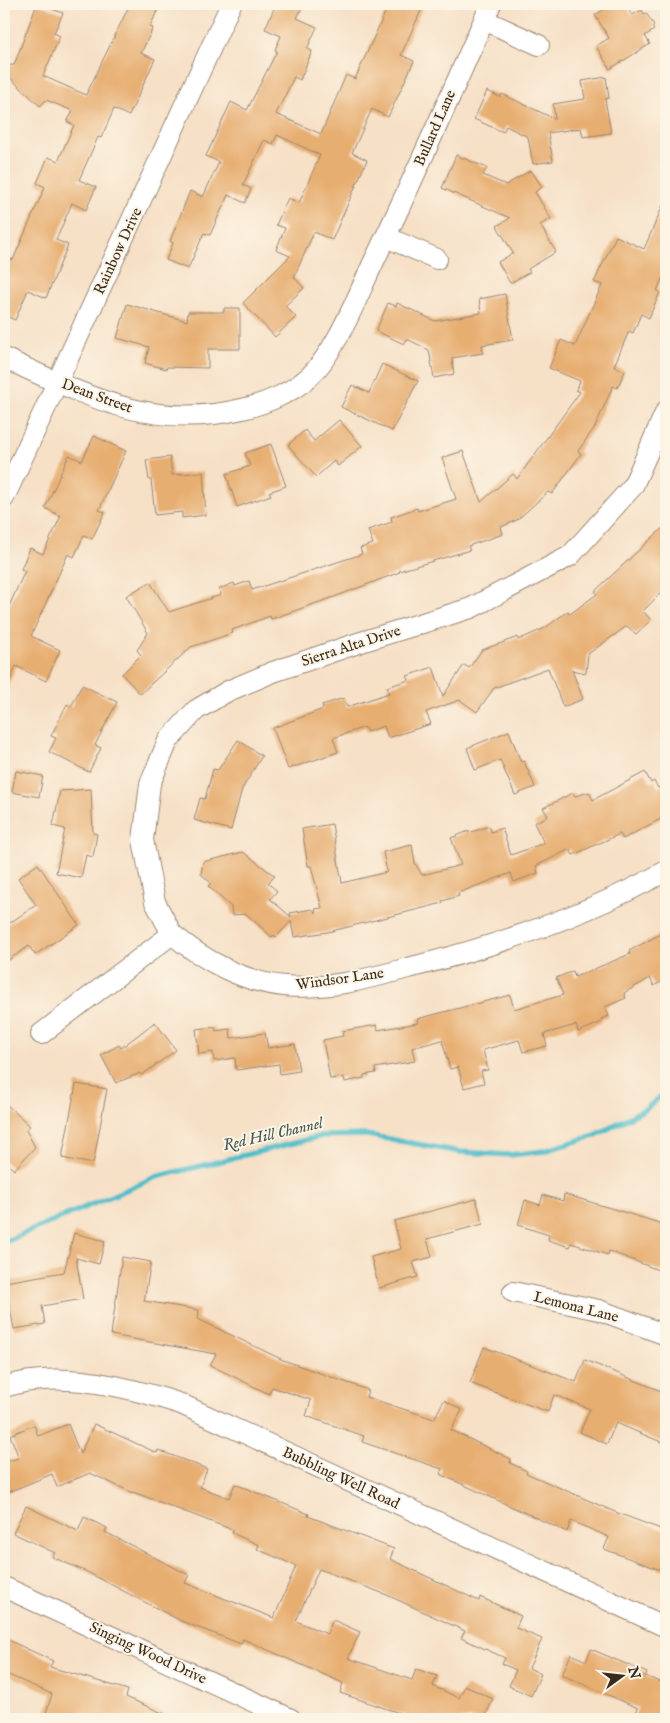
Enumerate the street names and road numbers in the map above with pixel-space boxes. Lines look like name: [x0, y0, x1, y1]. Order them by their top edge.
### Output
street label: Bullard Lane: [410, 87, 460, 169]
street label: Rainbow Drive: [90, 204, 146, 298]
street label: Dean Street: [59, 374, 135, 418]
street label: Sierra Alta Drive: [299, 621, 403, 671]
street label: Windsor Lane: [295, 963, 385, 995]
street label: Lemona Lane: [531, 1287, 621, 1327]
street label: Bubbling Well Road: [279, 1443, 403, 1514]
street label: Singing Wood Drive: [86, 1618, 210, 1689]

